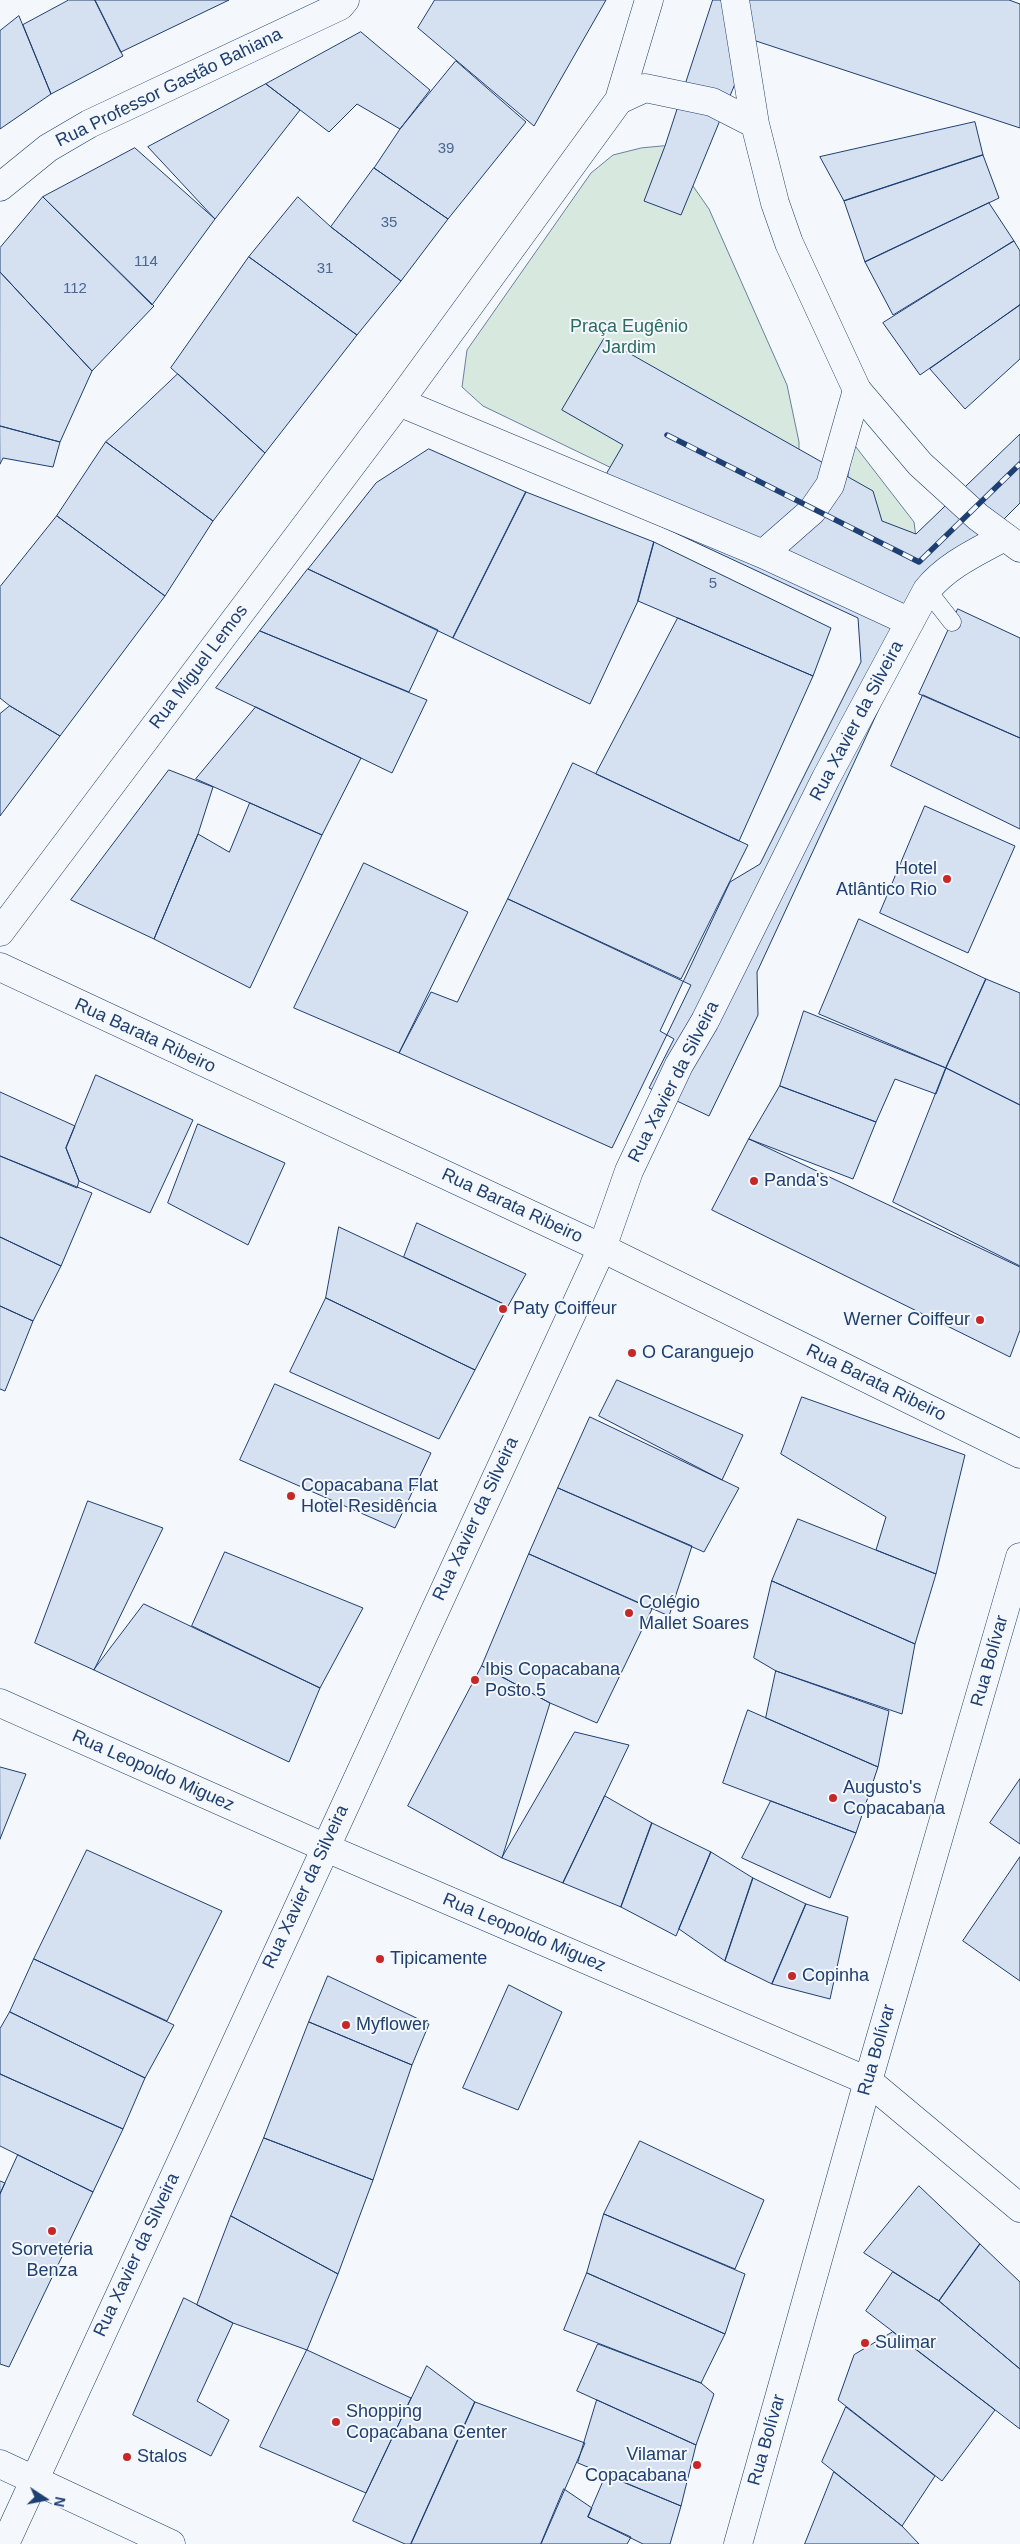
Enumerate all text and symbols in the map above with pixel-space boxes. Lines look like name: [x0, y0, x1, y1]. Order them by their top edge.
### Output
street label: Rua Professor Gastão Bahiana: [52, 24, 286, 152]
house number: 39: [438, 140, 454, 158]
house number: 35: [381, 214, 397, 232]
house number: 114: [134, 253, 158, 271]
house number: 31: [317, 260, 333, 278]
house number: 112: [63, 280, 87, 298]
park label: Praça Eugênio Jardim: [570, 316, 688, 358]
house number: 5: [709, 575, 717, 593]
street label: Rua Miguel Lemos: [145, 601, 253, 733]
street label: Rua Xavier da Silveira: [806, 637, 908, 805]
place label: Hotel Atlântico Rio: [836, 858, 937, 901]
marker: Hotel Atlântico Rio: [941, 873, 953, 885]
street label: Rua Barata Ribeiro: [71, 994, 219, 1078]
street label: Rua Xavier da Silveira: [624, 998, 724, 1166]
street label: Rua Barata Ribeiro: [438, 1164, 586, 1248]
place label: Panda's: [764, 1170, 828, 1192]
marker: Panda's: [748, 1175, 760, 1187]
place label: Paty Coiffeur: [513, 1298, 617, 1320]
marker: Paty Coiffeur: [497, 1303, 509, 1315]
place label: Werner Coiffeur: [844, 1309, 970, 1331]
marker: Werner Coiffeur: [974, 1314, 986, 1326]
street label: Rua Barata Ribeiro: [802, 1340, 950, 1426]
place label: O Caranguejo: [642, 1342, 754, 1364]
marker: O Caranguejo: [626, 1347, 638, 1359]
street label: Rua Xavier da Silveira: [429, 1434, 523, 1604]
place label: Copacabana Flat Hotel Residência: [301, 1475, 438, 1518]
marker: Copacabana Flat Hotel Residência: [285, 1490, 297, 1502]
place label: Colégio Mallet Soares: [639, 1592, 749, 1635]
marker: Colégio Mallet Soares: [623, 1607, 635, 1619]
street label: Rua Bolívar: [967, 1613, 1013, 1709]
place label: Ibis Copacabana Posto 5: [485, 1659, 620, 1702]
marker: Ibis Copacabana Posto 5: [469, 1674, 481, 1686]
street label: Rua Leopoldo Miguez: [69, 1726, 237, 1816]
place label: Augusto's Copacabana: [843, 1777, 945, 1820]
marker: Augusto's Copacabana: [827, 1792, 839, 1804]
street label: Rua Xavier da Silveira: [259, 1802, 353, 1972]
street label: Rua Leopoldo Miguez: [439, 1889, 609, 1977]
place label: Tipicamente: [390, 1948, 487, 1970]
marker: Tipicamente: [374, 1953, 386, 1965]
place label: Copinha: [802, 1965, 869, 1987]
marker: Copinha: [786, 1970, 798, 1982]
street label: Rua Bolívar: [854, 2002, 900, 2098]
place label: Myflower: [356, 2014, 428, 2036]
marker: Myflower: [340, 2019, 352, 2031]
street label: Rua Xavier da Silveira: [90, 2170, 184, 2340]
marker: Sorveteria Benza: [46, 2225, 58, 2237]
place label: Sorveteria Benza: [11, 2239, 93, 2282]
place label: Sulimar: [875, 2332, 936, 2354]
marker: Sulimar: [859, 2337, 871, 2349]
street label: Rua Bolívar: [744, 2392, 790, 2488]
place label: Shopping Copacabana Center: [346, 2401, 507, 2444]
marker: Shopping Copacabana Center: [330, 2416, 342, 2428]
place label: Vilamar Copacabana: [585, 2444, 687, 2486]
place label: Stalos: [137, 2446, 187, 2468]
marker: Stalos: [121, 2451, 133, 2463]
marker: Vilamar Copacabana: [691, 2459, 703, 2471]
north arrow: [20, 2474, 70, 2524]
text: N: [51, 2495, 69, 2508]

